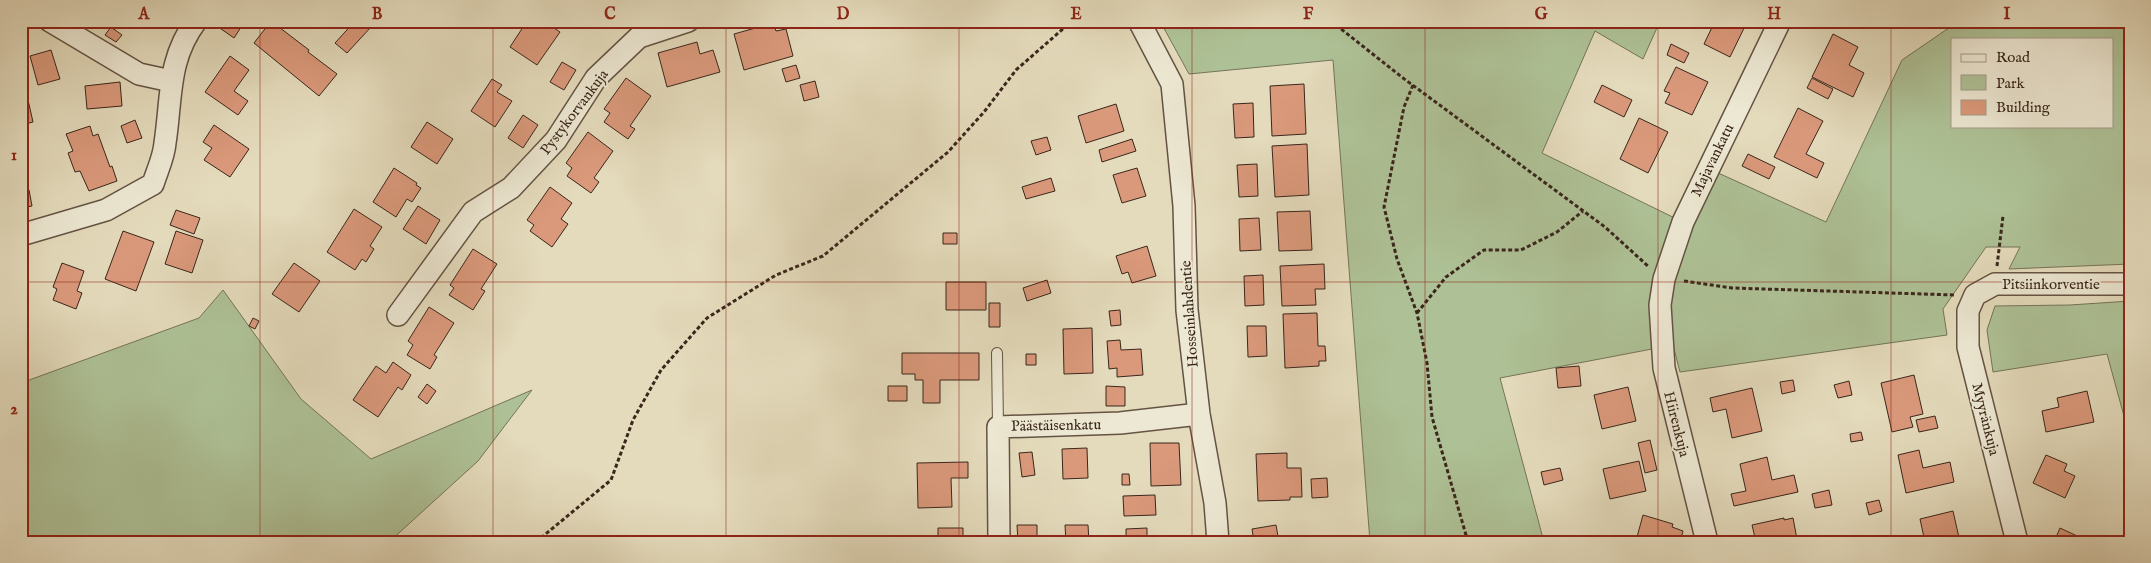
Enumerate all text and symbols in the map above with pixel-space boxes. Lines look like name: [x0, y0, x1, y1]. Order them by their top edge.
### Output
text: A: [138, 5, 151, 25]
text: B: [372, 5, 383, 25]
text: C: [604, 5, 616, 25]
text: D: [837, 5, 850, 25]
text: E: [1070, 5, 1082, 25]
text: F: [1303, 5, 1314, 25]
text: G: [1535, 5, 1548, 25]
text: H: [1767, 5, 1781, 25]
text: I: [2004, 5, 2011, 25]
legend: [1951, 38, 2114, 128]
text: Road: [1996, 48, 2031, 67]
street label: Pystykorvankuja: [536, 65, 613, 159]
text: Park: [1996, 74, 2026, 93]
text: Building: [1996, 98, 2051, 117]
street label: Majavankatu: [1687, 120, 1738, 200]
text: 1: [11, 146, 17, 166]
street label: Hosseinlahdentie: [1176, 260, 1203, 368]
street label: Pitsiinkorventie: [2002, 275, 2100, 294]
street label: Myyränkuja: [1967, 381, 2004, 458]
street label: Hiirenkuja: [1659, 389, 1694, 459]
text: 2: [10, 400, 18, 420]
street label: Päästäisenkatu: [1011, 415, 1101, 436]

